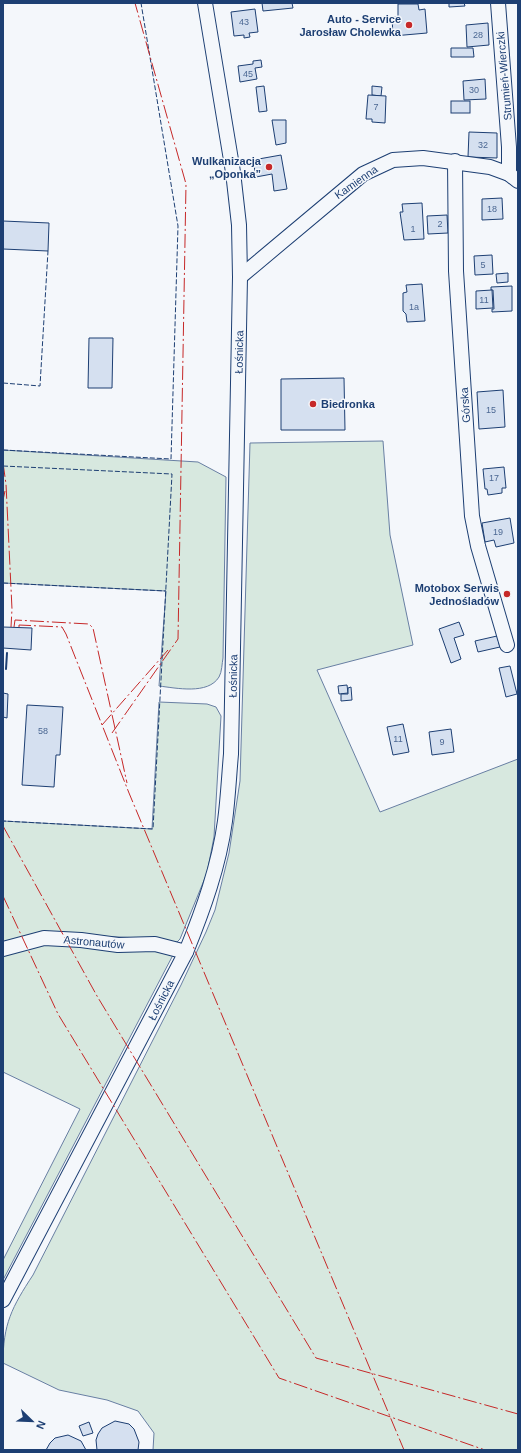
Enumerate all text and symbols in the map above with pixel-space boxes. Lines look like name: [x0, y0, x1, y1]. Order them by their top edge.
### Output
place label: Auto - Service Jarosław Cholewka: [300, 13, 402, 38]
house number: 43: [239, 17, 249, 27]
marker: Auto - Service Jarosław Cholewka: [404, 20, 414, 30]
house number: 28: [473, 30, 483, 40]
street label: Strumień-Wierczki: [494, 31, 514, 121]
house number: 45: [243, 69, 253, 79]
house number: 30: [469, 85, 479, 95]
house number: 7: [373, 102, 379, 112]
house number: 32: [478, 140, 488, 150]
place label: Wulkanizacja „Oponka”: [192, 155, 262, 180]
marker: Wulkanizacja „Oponka”: [264, 162, 274, 172]
street label: Kamienna: [332, 162, 380, 201]
house number: 18: [487, 204, 497, 214]
house number: 2: [437, 219, 443, 229]
house number: 1: [410, 224, 416, 234]
house number: 5: [480, 260, 486, 270]
house number: 11: [479, 295, 489, 305]
house number: 1a: [409, 302, 419, 312]
street label: Łośnicka: [233, 329, 245, 374]
street label: Górska: [458, 386, 472, 423]
place label: Biedronka: [321, 398, 376, 410]
marker: Biedronka: [308, 399, 318, 409]
house number: 15: [486, 405, 496, 415]
house number: 17: [489, 473, 499, 483]
house number: 19: [493, 527, 503, 537]
place label: Motobox Serwis Jednośladów: [415, 582, 499, 607]
marker: Motobox Serwis Jednośladów: [502, 589, 512, 599]
street label: Łośnicka: [227, 653, 239, 698]
house number: 58: [38, 726, 48, 736]
house number: 11: [393, 734, 403, 744]
house number: 9: [439, 737, 445, 747]
street label: Astronautów: [63, 933, 125, 951]
street label: Łośnicka: [146, 977, 177, 1022]
north arrow: [12, 1401, 52, 1441]
text: N: [34, 1419, 48, 1431]

